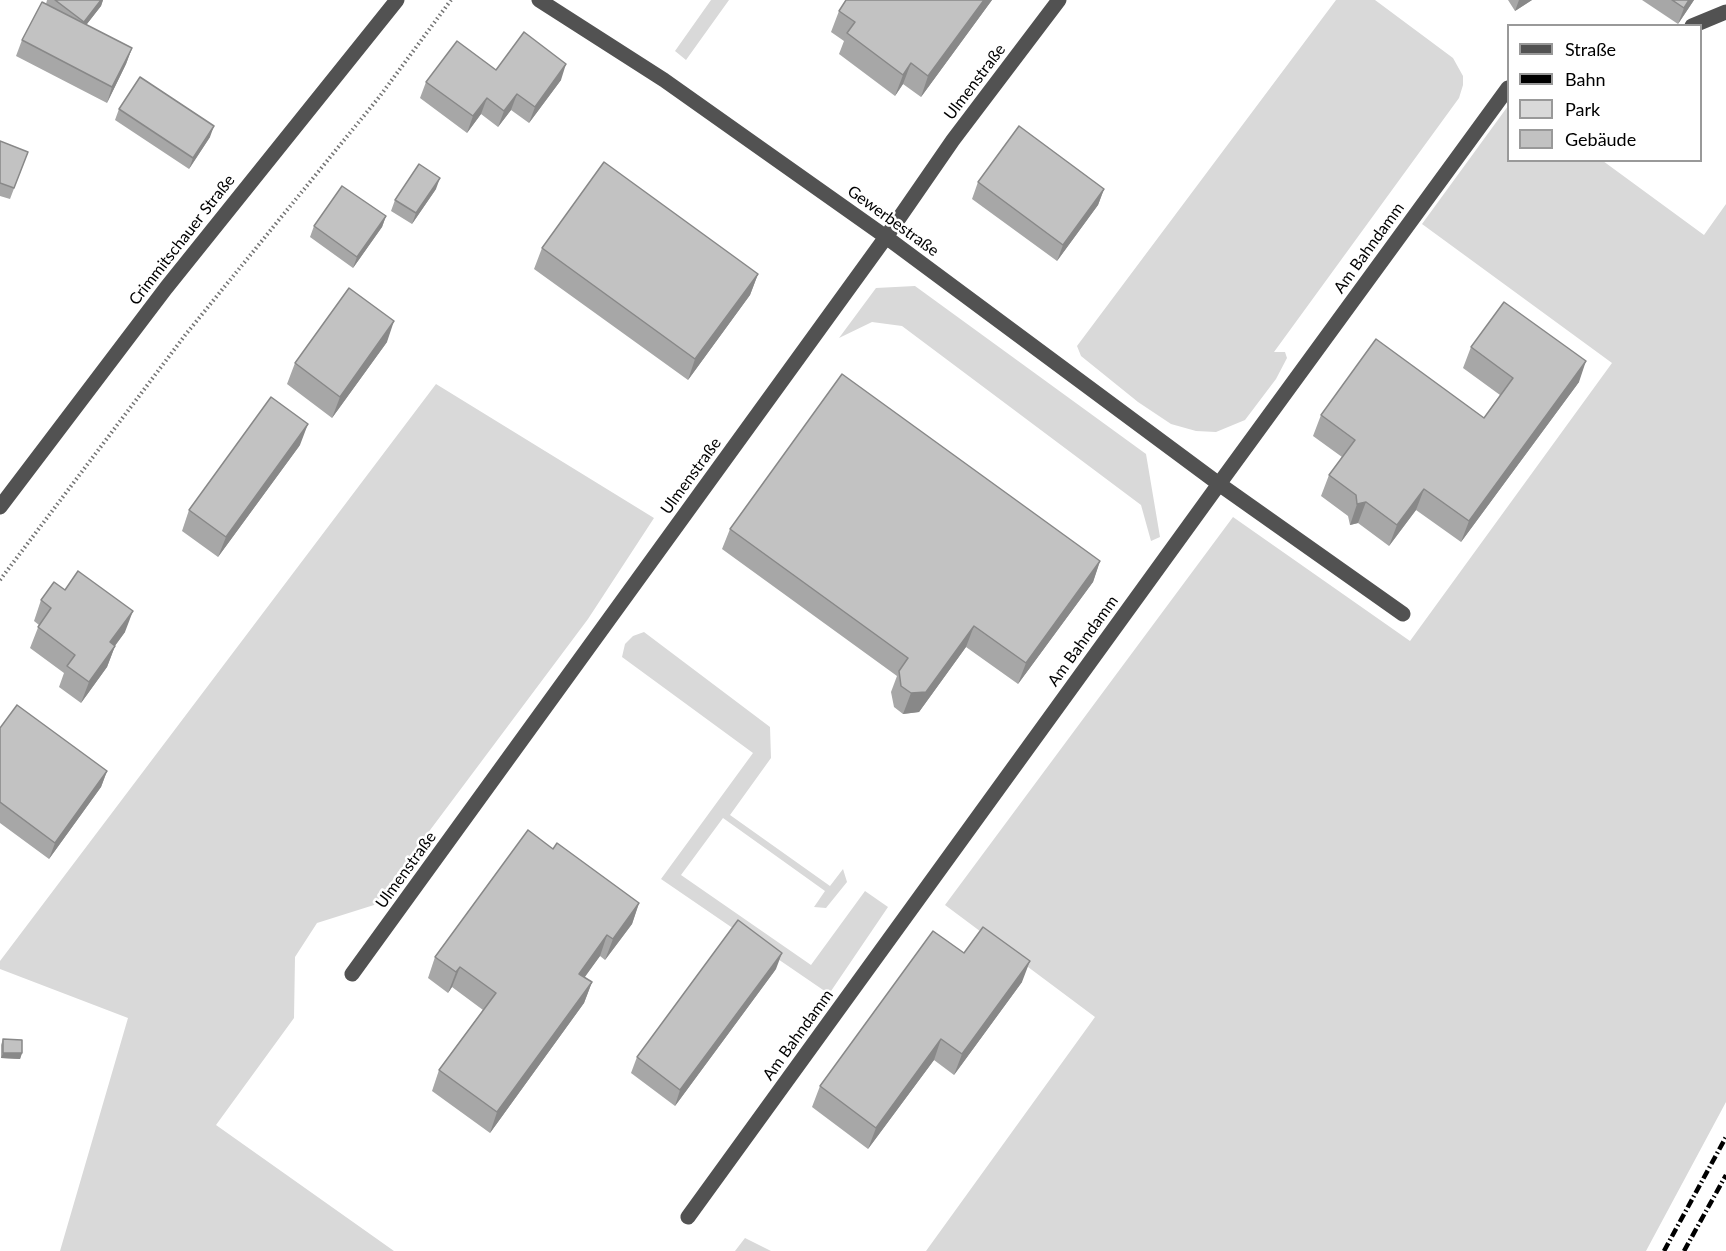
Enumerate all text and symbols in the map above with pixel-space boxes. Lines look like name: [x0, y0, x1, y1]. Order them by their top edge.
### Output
legend: [1507, 24, 1702, 162]
text: Straße: [1565, 38, 1616, 60]
street label: Ulmenstraße: [940, 40, 1010, 124]
text: Bahn: [1565, 68, 1606, 90]
text: Park: [1565, 98, 1600, 120]
text: Gebäude: [1565, 128, 1636, 150]
street label: Crimmitschauer Straße: [125, 171, 239, 309]
street label: Gewerbestraße: [844, 181, 942, 261]
street label: Am Bahndamm: [1330, 199, 1408, 297]
street label: Ulmenstraße: [657, 434, 725, 518]
street label: Am Bahndamm: [1044, 592, 1122, 690]
street label: Ulmenstraße: [372, 828, 440, 912]
street label: Am Bahndamm: [759, 986, 837, 1084]

